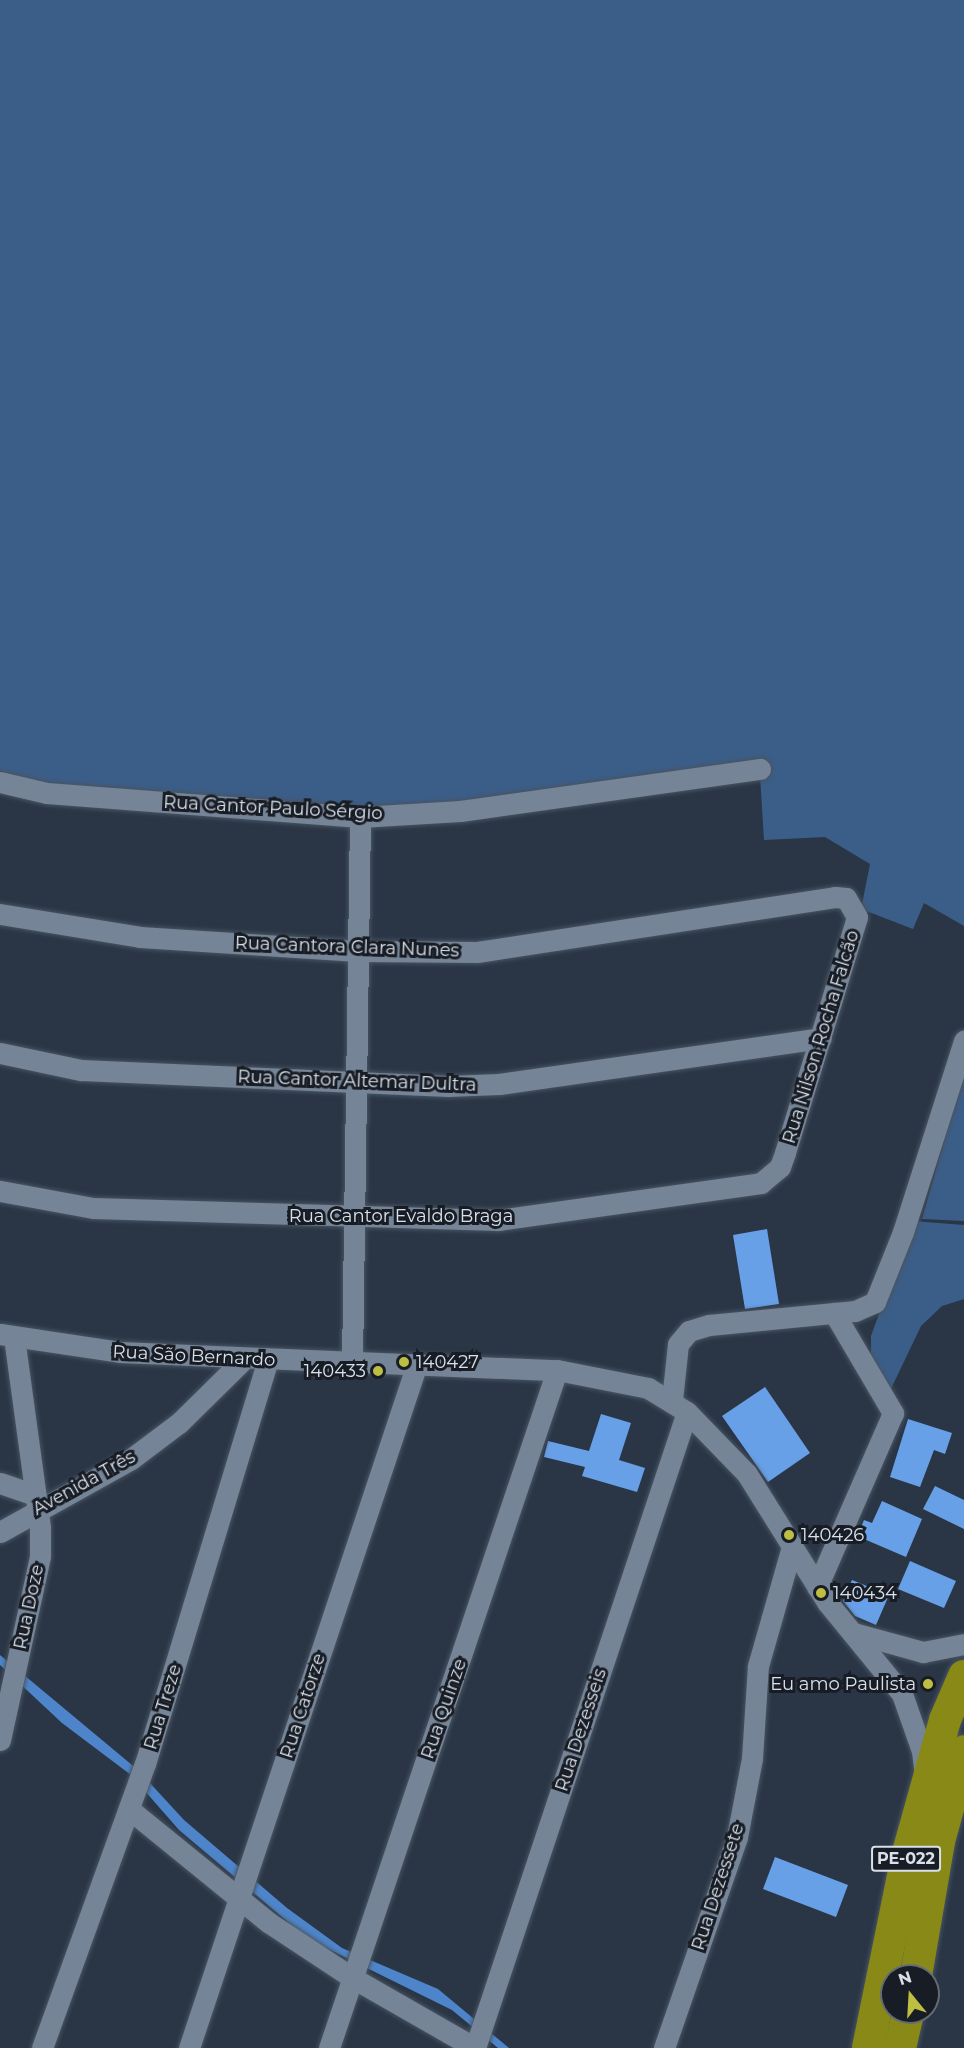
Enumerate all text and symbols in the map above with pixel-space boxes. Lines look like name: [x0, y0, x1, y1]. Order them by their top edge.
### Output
street label: Rua Cantor Paulo Sérgio: [163, 791, 383, 825]
street label: Rua Nilson Rocha Falcão: [778, 928, 864, 1146]
street label: Rua Cantora Clara Nunes: [234, 932, 460, 962]
street label: Rua Cantor Altemar Dultra: [237, 1066, 477, 1096]
street label: Rua Cantor Evaldo Braga: [289, 1205, 513, 1227]
street label: Rua São Bernardo: [112, 1341, 276, 1371]
place label: 140427: [416, 1351, 479, 1373]
marker: 140427: [397, 1355, 411, 1369]
place label: 140433: [304, 1360, 366, 1382]
marker: 140433: [371, 1364, 385, 1378]
street label: Avenida Três: [29, 1446, 139, 1520]
place label: 140426: [801, 1524, 864, 1546]
marker: 140426: [782, 1528, 796, 1542]
street label: Rua Doze: [9, 1563, 49, 1651]
place label: 140434: [833, 1582, 897, 1604]
marker: 140434: [814, 1586, 828, 1600]
street label: Rua Catorze: [276, 1651, 330, 1761]
street label: Rua Quinze: [417, 1656, 471, 1762]
street label: Rua Treze: [140, 1662, 186, 1752]
street label: Rua Dezesseis: [551, 1666, 611, 1794]
place label: Eu amo Paulista: [770, 1673, 916, 1695]
marker: Eu amo Paulista: [921, 1677, 935, 1691]
street label: Rua Dezessete: [687, 1821, 749, 1953]
road number: PE-022: [870, 1846, 942, 1872]
north arrow: [880, 1964, 940, 2024]
text: N: [896, 1967, 914, 1989]

